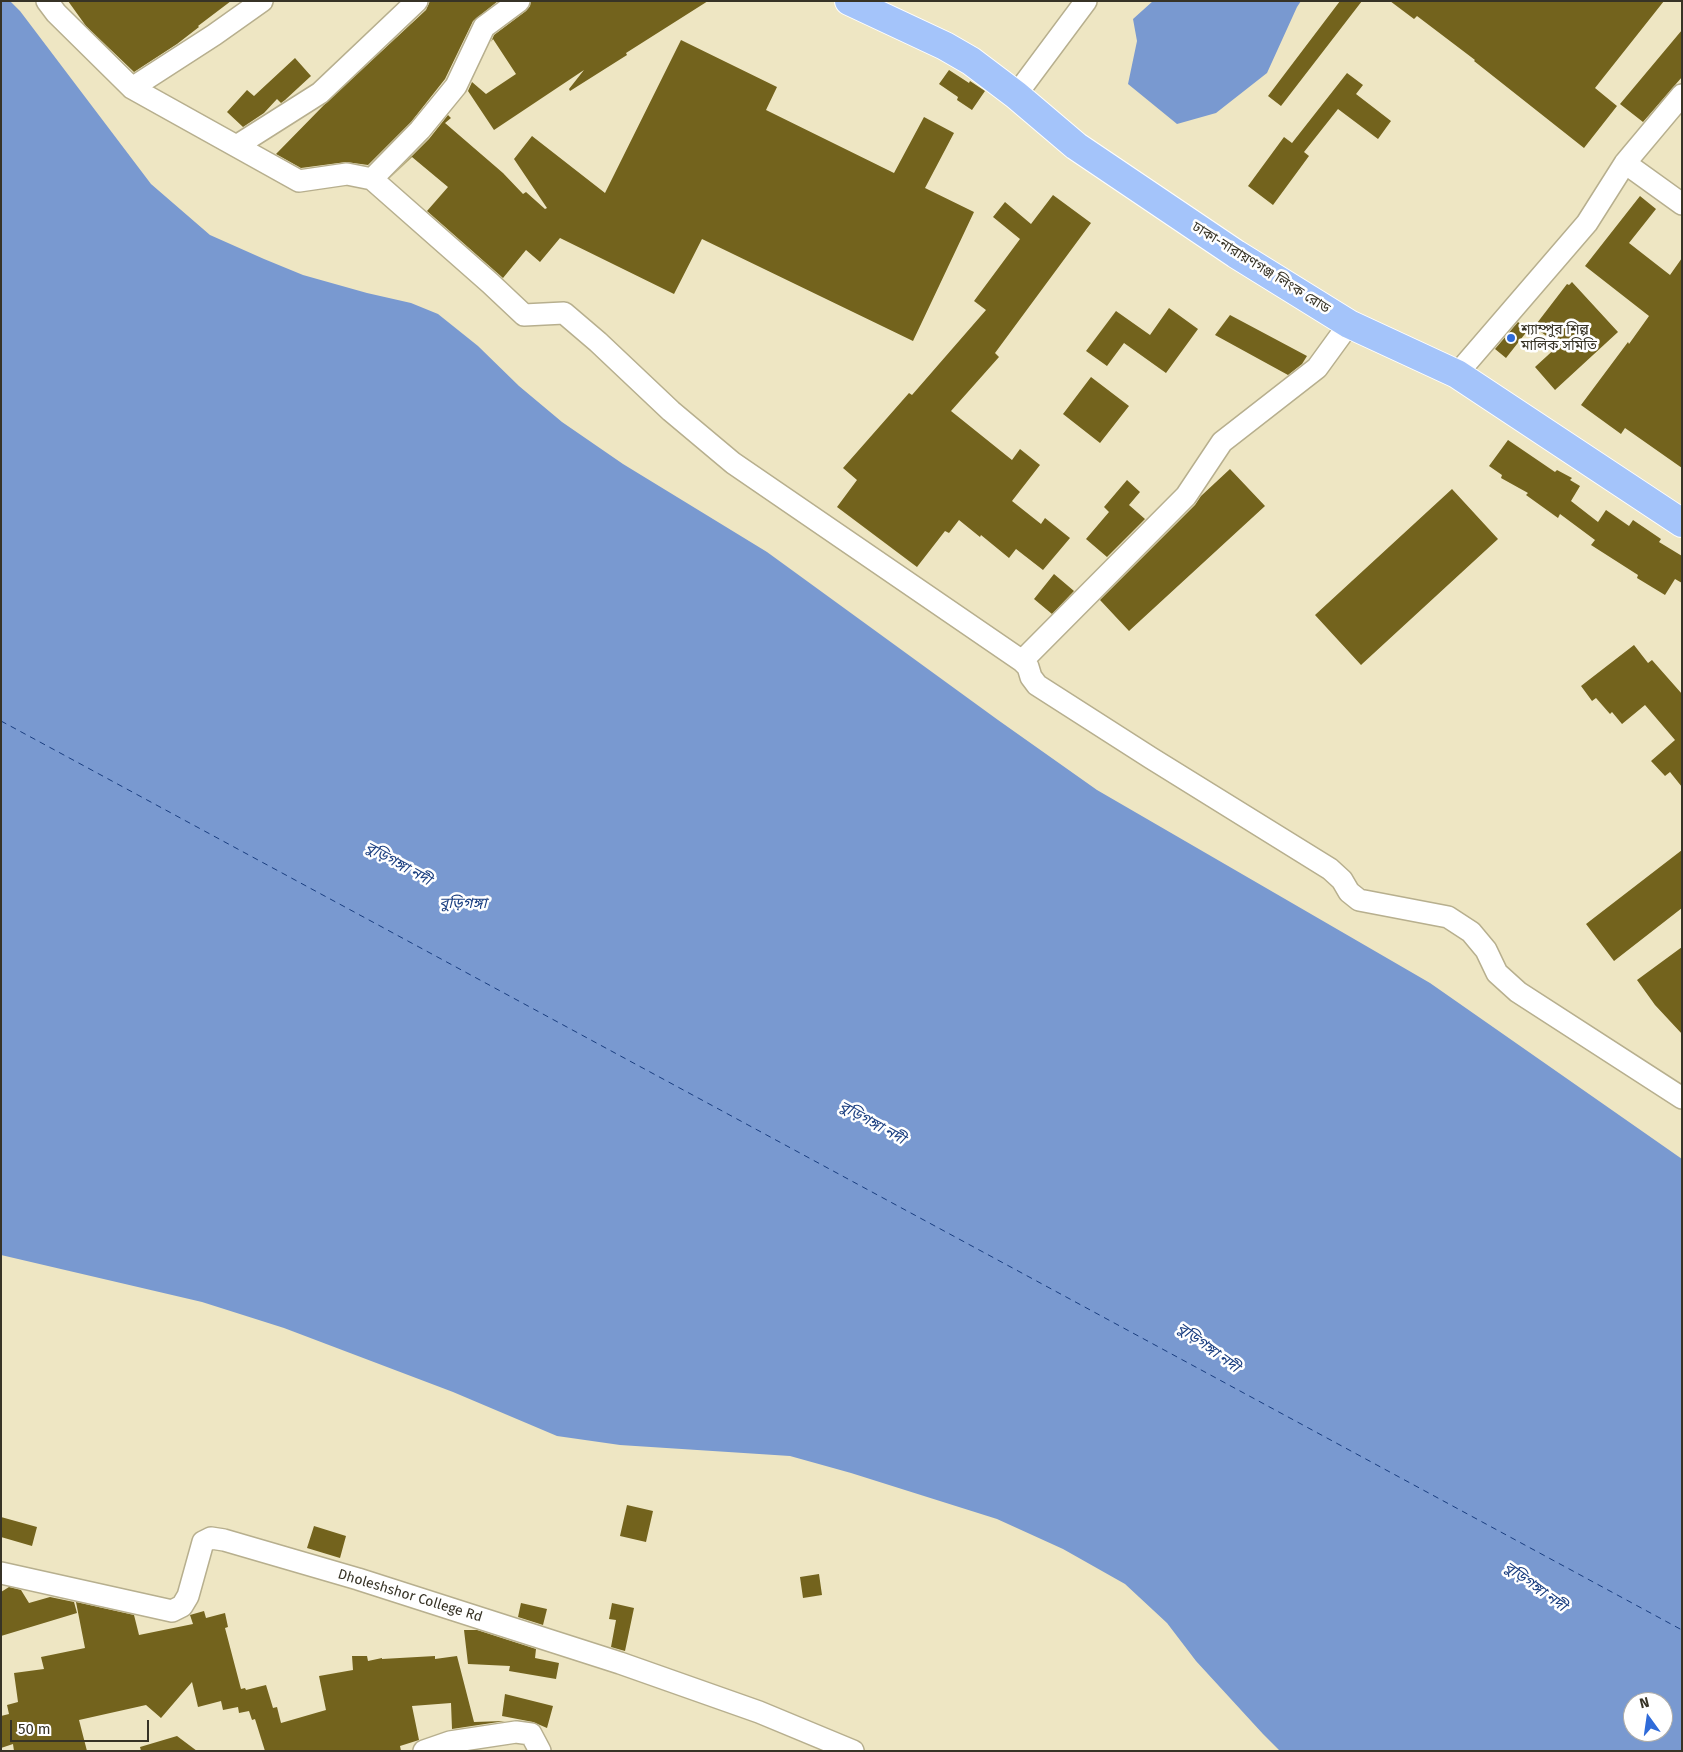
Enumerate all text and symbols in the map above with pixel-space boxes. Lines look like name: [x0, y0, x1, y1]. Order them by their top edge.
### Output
street label: ঢাকা-নারায়ণগঞ্জ লিংক রোড: [1189, 219, 1333, 317]
place label: শ্যাম্পুর শিল্প মালিক সমিতি: [1521, 322, 1597, 354]
marker: শ্যাম্পুর শিল্প মালিক সমিতি: [1505, 332, 1517, 344]
water label: বুড়িগঙ্গা নদী: [362, 838, 434, 890]
water label: বুড়িগঙ্গা: [439, 895, 487, 913]
water label: বুড়িগঙ্গা নদী: [836, 1097, 908, 1149]
water label: বুড়িগঙ্গা নদী: [1173, 1319, 1243, 1377]
water label: বুড়িগঙ্গা নদী: [1500, 1558, 1570, 1616]
street label: Dholeshshor College Rd: [336, 1566, 484, 1626]
north arrow: [1623, 1692, 1673, 1742]
text: N: [1638, 1694, 1651, 1712]
scale bar: [12, 1710, 151, 1742]
text: 50 m: [18, 1720, 51, 1738]

